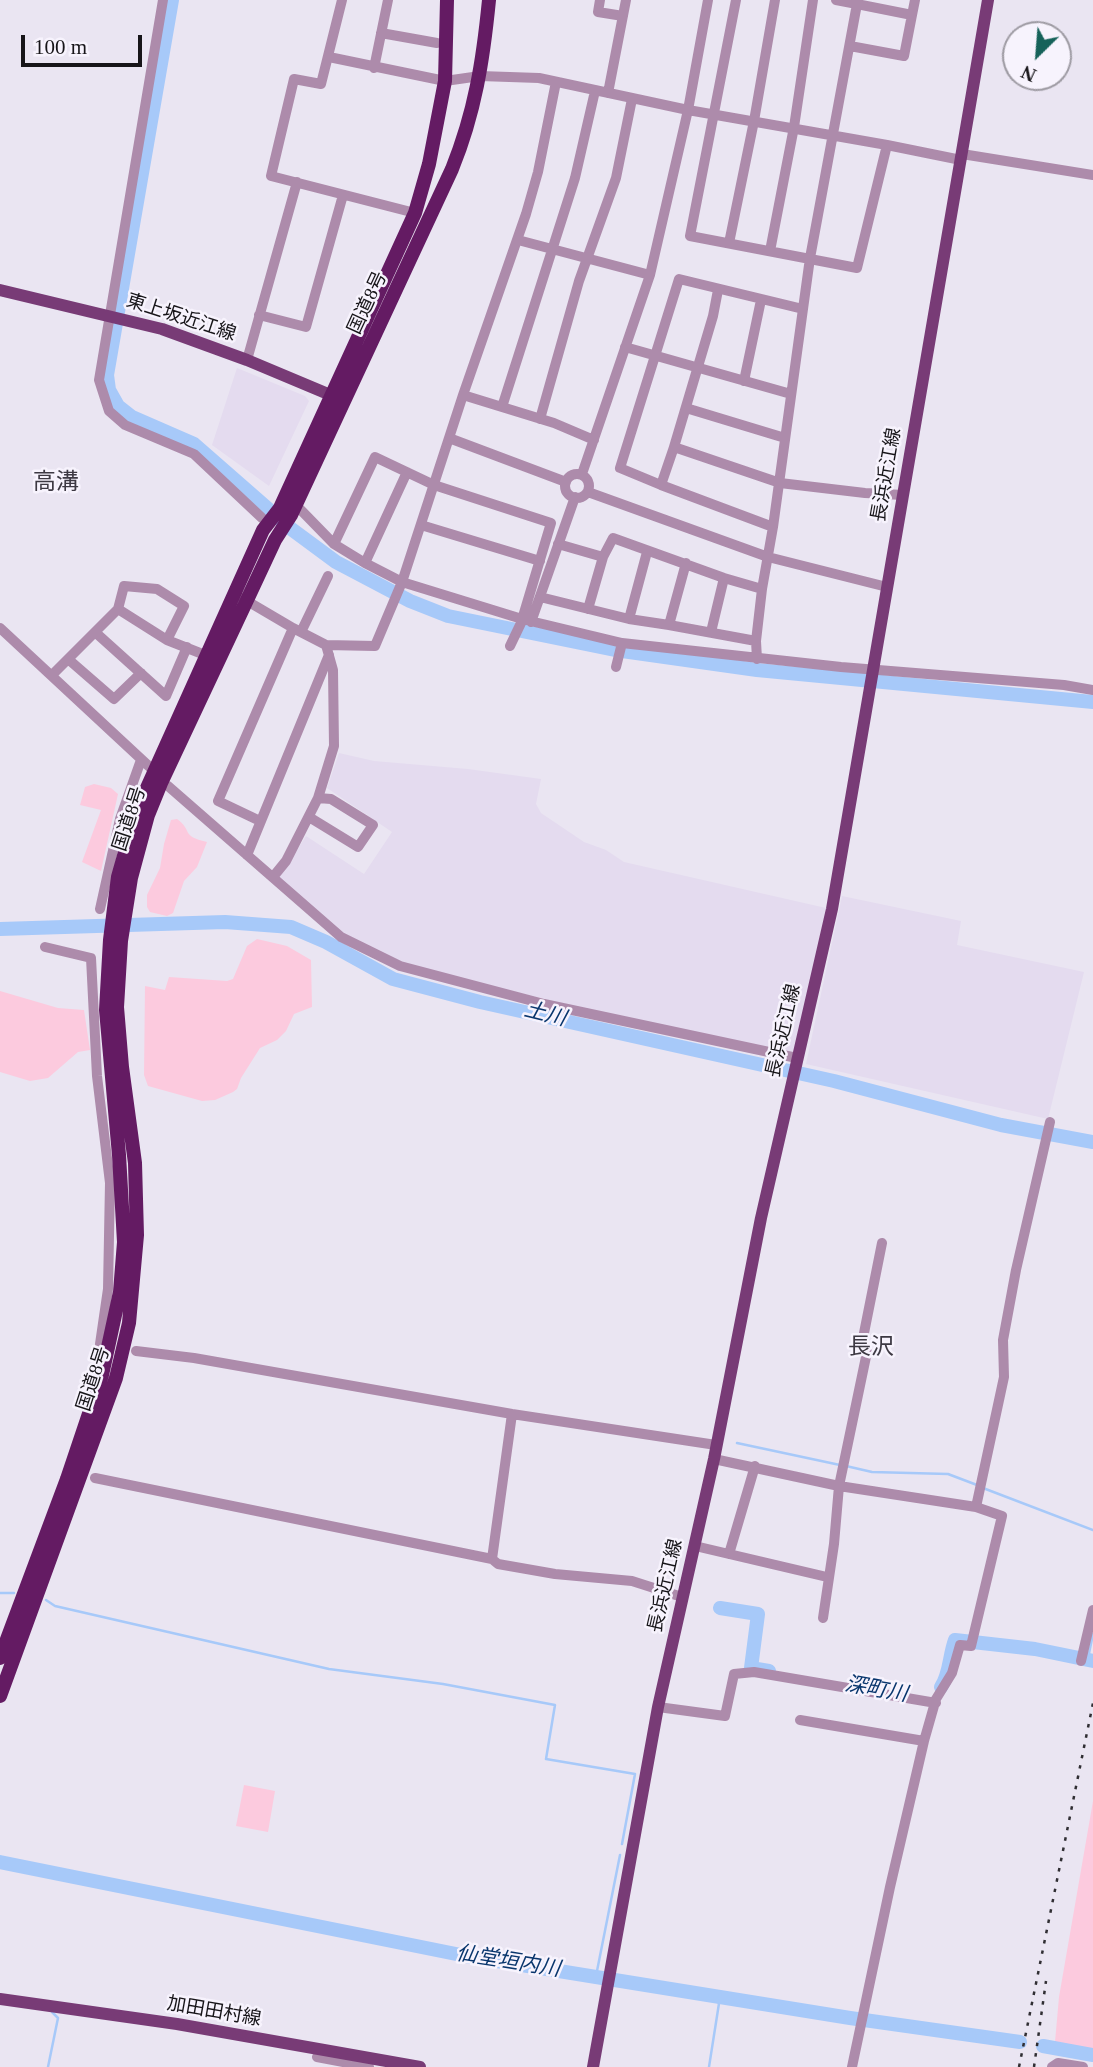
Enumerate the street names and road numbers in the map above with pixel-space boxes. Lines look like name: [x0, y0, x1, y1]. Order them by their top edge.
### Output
street label: 国道8号: [344, 268, 392, 338]
street label: 東上坂近江線: [123, 290, 239, 346]
street label: 長浜近江線: [868, 426, 906, 524]
street label: 国道8号: [109, 784, 151, 854]
street label: 長浜近江線: [762, 982, 806, 1080]
street label: 国道8号: [73, 1344, 115, 1414]
street label: 長浜近江線: [644, 1537, 688, 1635]
street label: 加田田村線: [165, 1993, 263, 2031]

